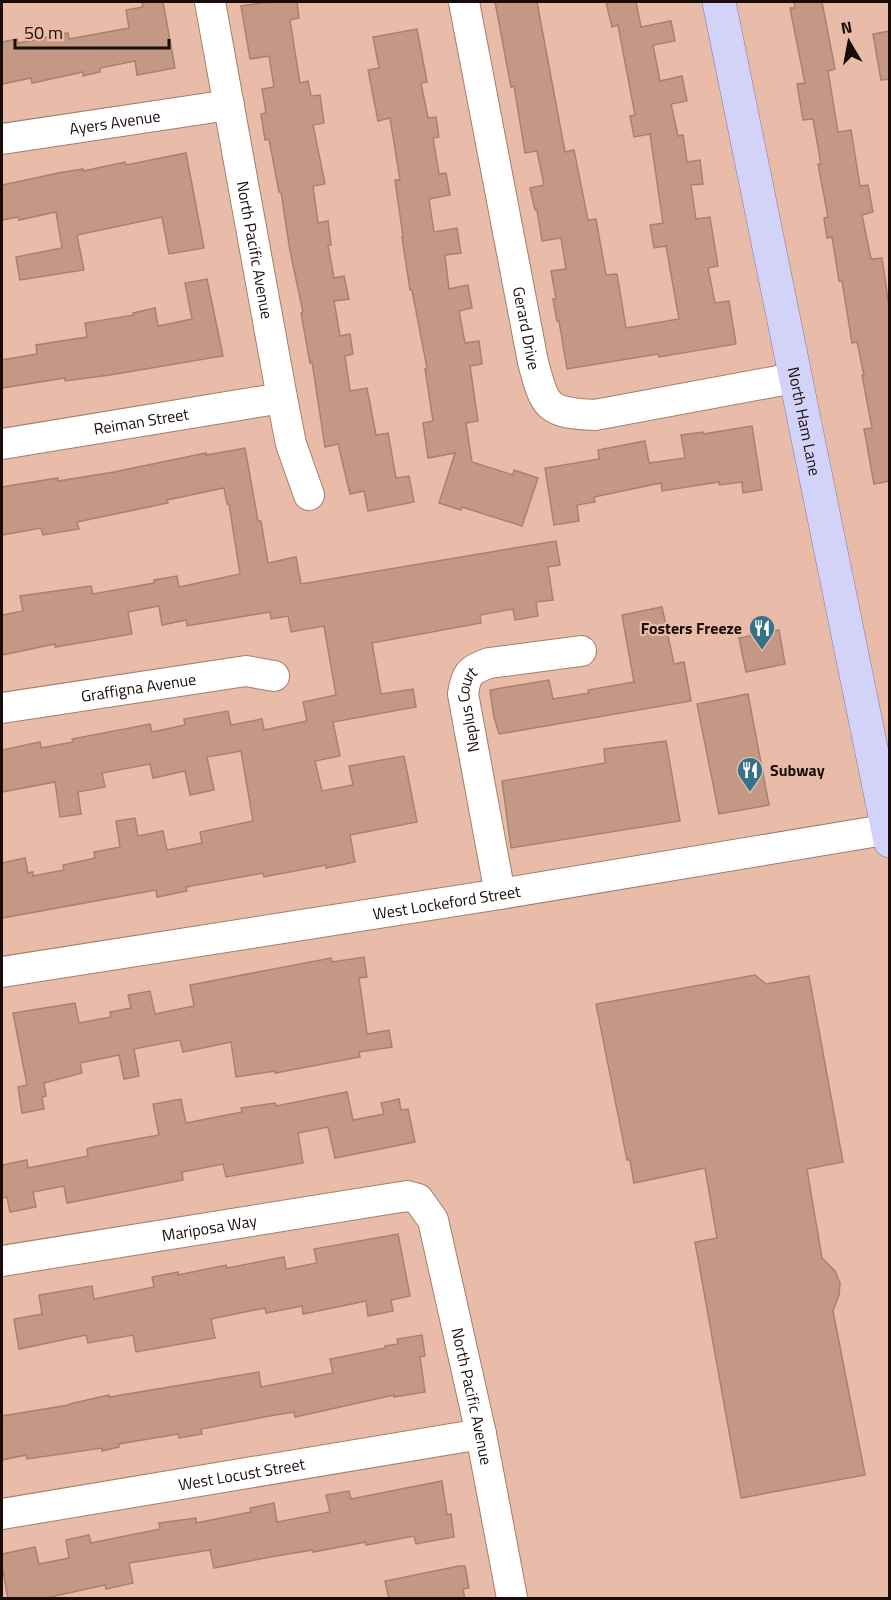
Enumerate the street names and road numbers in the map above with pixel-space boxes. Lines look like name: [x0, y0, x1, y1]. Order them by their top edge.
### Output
street label: Ayers Avenue: [68, 103, 162, 141]
street label: North Pacific Avenue: [231, 179, 279, 321]
street label: Gerard Drive: [507, 285, 547, 372]
street label: North Ham Lane: [782, 365, 827, 478]
street label: Reiman Street: [92, 401, 191, 441]
street label: Neplus Court: [451, 660, 486, 754]
street label: Graffigna Avenue: [79, 667, 198, 708]
street label: West Lockeford Street: [371, 879, 523, 926]
street label: Mariposa Way: [160, 1208, 259, 1247]
street label: North Pacific Avenue: [446, 1325, 499, 1467]
street label: West Locust Street: [177, 1452, 307, 1496]

